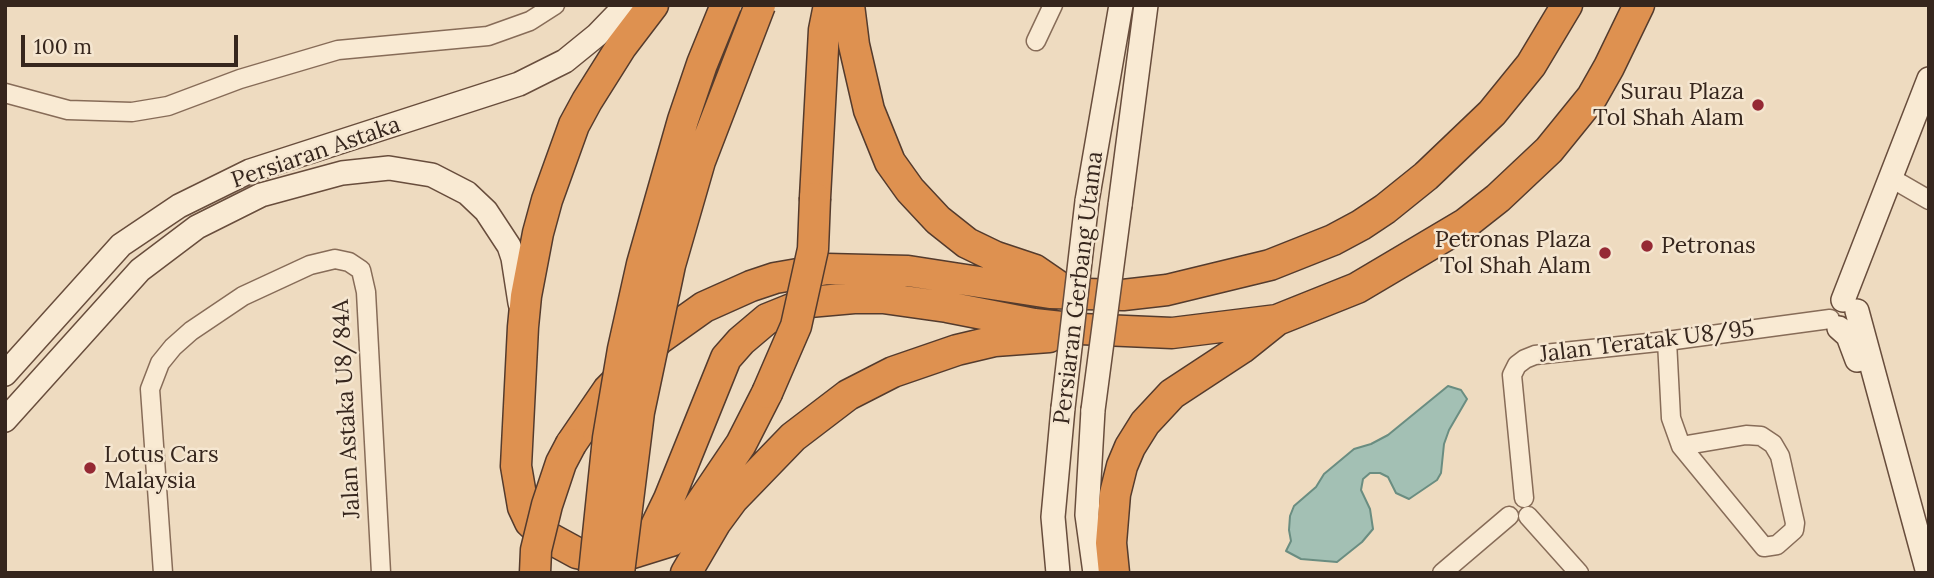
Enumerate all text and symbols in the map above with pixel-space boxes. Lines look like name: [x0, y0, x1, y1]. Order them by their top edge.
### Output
scale bar: [24, 21, 242, 65]
text: 100 m: [34, 33, 92, 60]
place label: Surau Plaza Tol Shah Alam: [1593, 78, 1744, 132]
marker: Surau Plaza Tol Shah Alam: [1750, 97, 1766, 113]
street label: Persiaran Astaka: [228, 111, 404, 195]
street label: Persiaran Gerbang Utama: [1049, 150, 1109, 426]
place label: Petronas Plaza Tol Shah Alam: [1435, 226, 1591, 280]
place label: Petronas: [1661, 232, 1756, 260]
marker: Petronas: [1639, 238, 1655, 254]
marker: Petronas Plaza Tol Shah Alam: [1597, 245, 1613, 261]
street label: Jalan Astaka U8/84A: [327, 299, 367, 519]
street label: Jalan Teratak U8/95: [1538, 315, 1756, 369]
place label: Lotus Cars Malaysia: [104, 441, 219, 495]
marker: Lotus Cars Malaysia: [82, 460, 98, 476]

